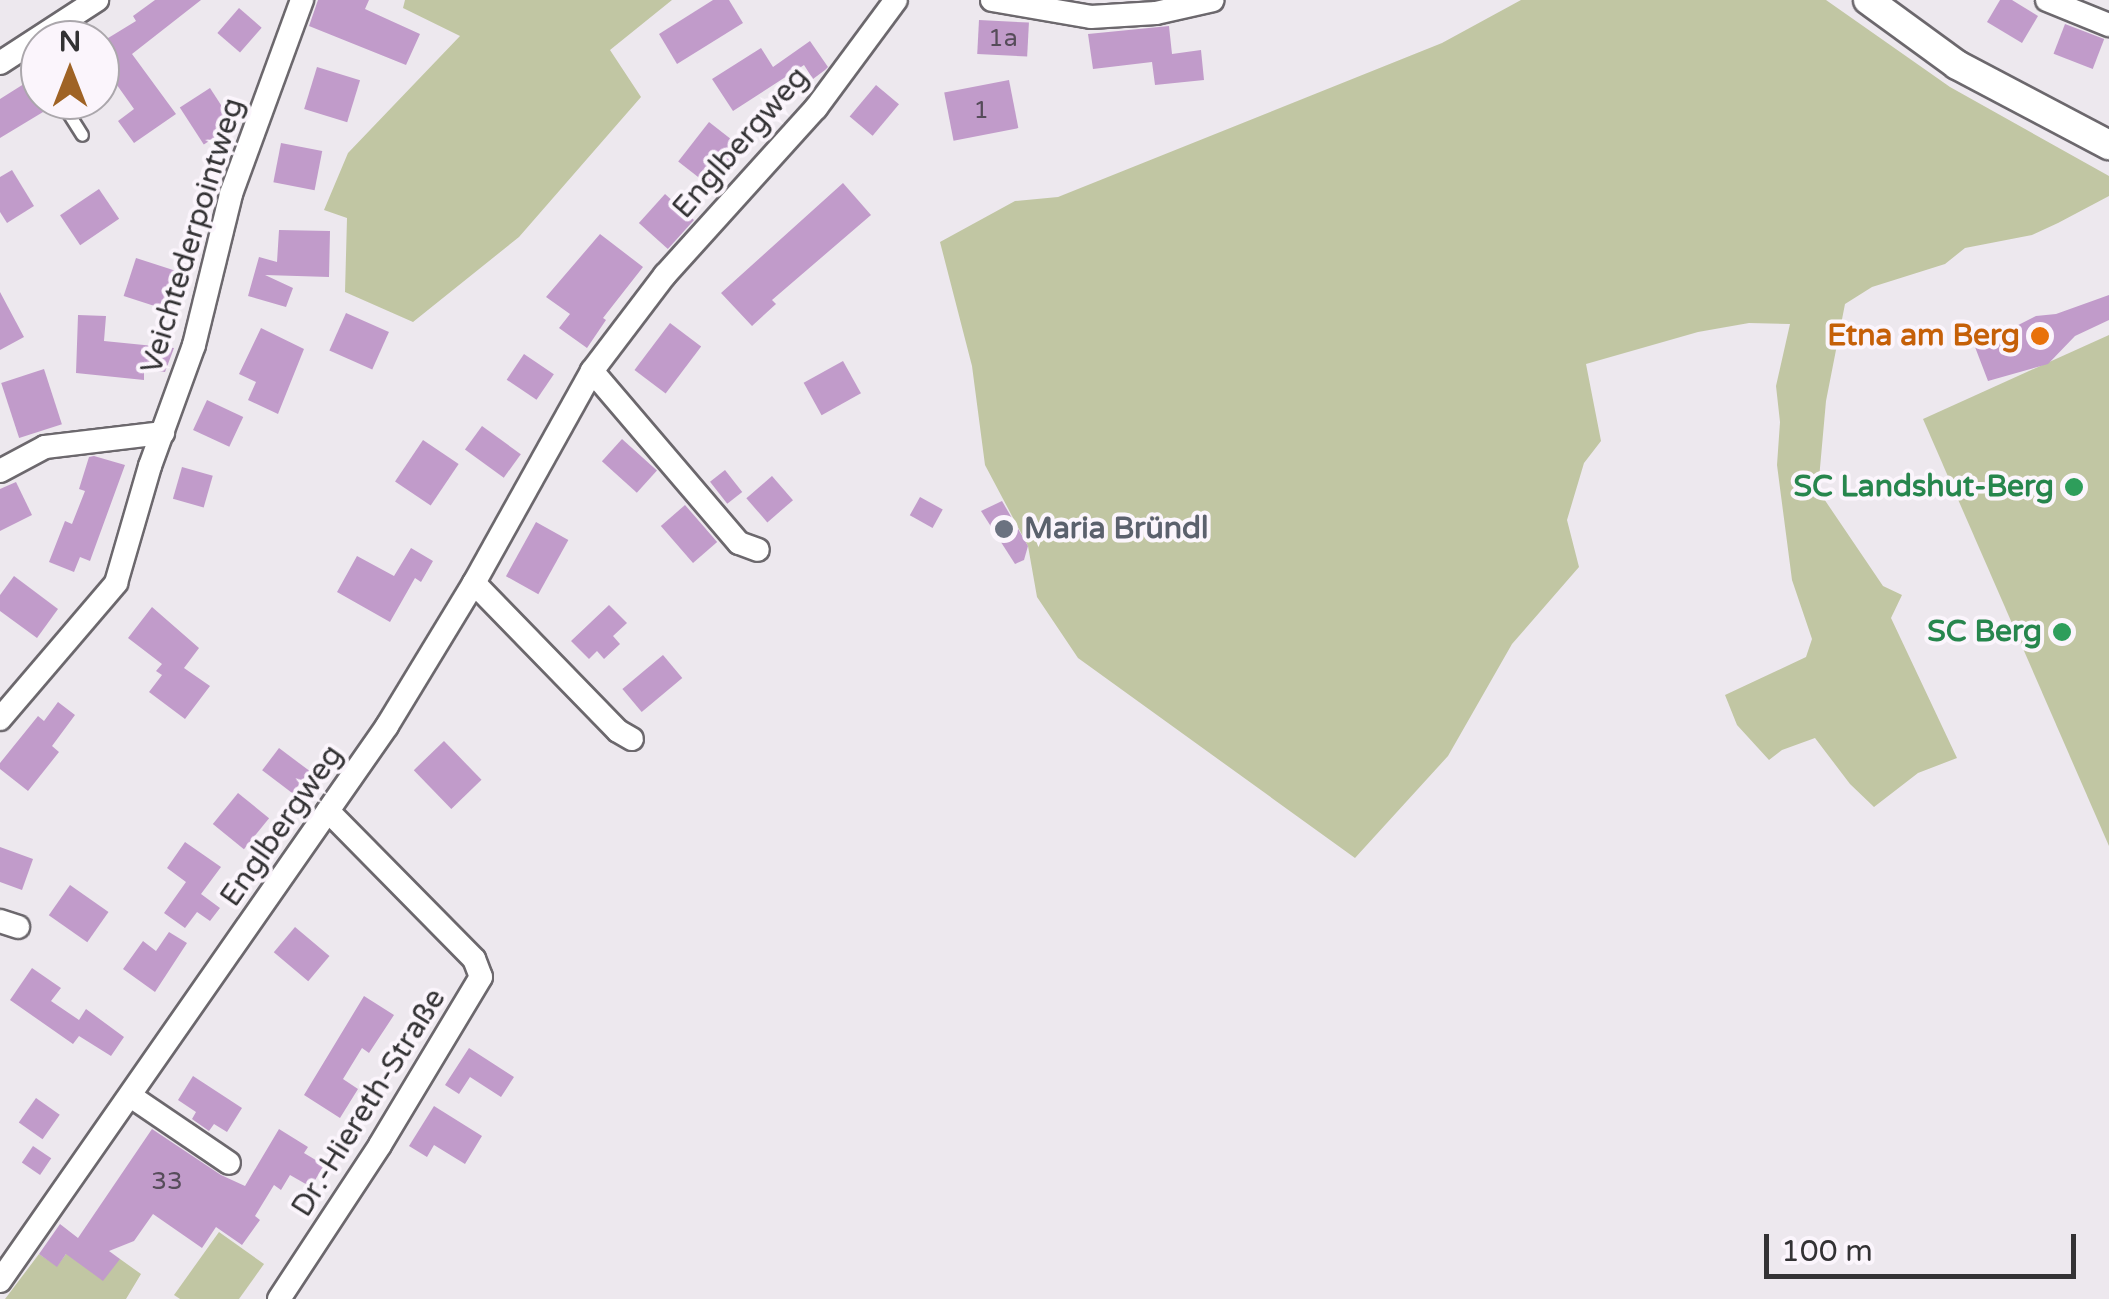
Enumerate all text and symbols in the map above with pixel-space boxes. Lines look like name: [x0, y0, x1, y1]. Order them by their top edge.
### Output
north arrow: [20, 20, 120, 120]
house number: 1a: [988, 23, 1018, 53]
text: N: [59, 25, 81, 59]
street label: Englbergweg: [665, 60, 817, 226]
street label: Veichtederpointweg: [134, 94, 252, 378]
house number: 1: [973, 95, 989, 125]
place label: Etna am Berg: [1827, 318, 2020, 354]
marker: Etna am Berg: [2029, 325, 2051, 347]
place label: SC Landshut-Berg: [1793, 469, 2054, 505]
marker: SC Landshut-Berg: [2063, 476, 2085, 498]
place label: Maria Bründl: [1024, 511, 1208, 547]
marker: Maria Bründl: [993, 518, 1015, 540]
place label: SC Berg: [1927, 614, 2042, 650]
marker: SC Berg: [2051, 621, 2073, 643]
street label: Englbergweg: [213, 738, 351, 914]
street label: Dr.-Hiereth-Straße: [284, 982, 454, 1224]
house number: 33: [151, 1166, 183, 1196]
scale bar: [1769, 1214, 2082, 1276]
text: 100 m: [1781, 1233, 1873, 1270]

